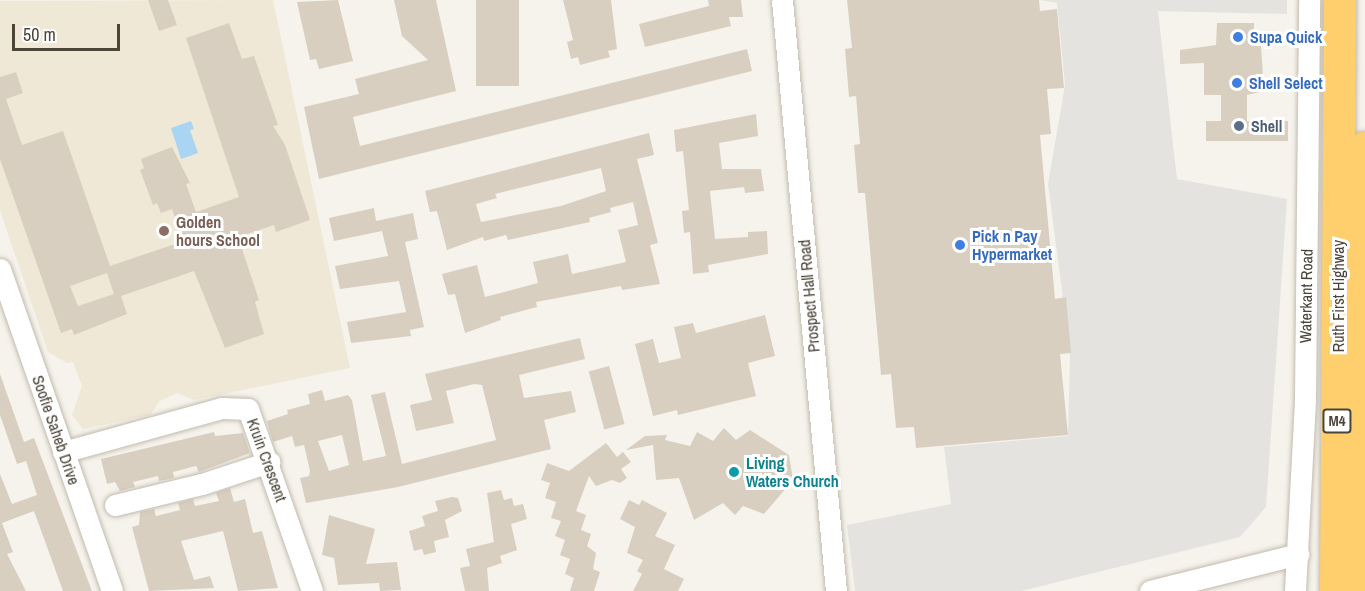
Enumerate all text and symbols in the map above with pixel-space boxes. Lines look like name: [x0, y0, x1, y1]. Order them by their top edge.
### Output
scale bar: [15, 12, 123, 50]
text: 50 m: [23, 22, 56, 47]
place label: Supa Quick: [1250, 27, 1322, 47]
marker: Supa Quick: [1231, 30, 1245, 44]
place label: Shell Select: [1249, 73, 1323, 93]
marker: Shell Select: [1230, 76, 1244, 90]
place label: Shell: [1251, 116, 1282, 136]
marker: Shell: [1232, 119, 1246, 133]
place label: Golden hours School: [176, 212, 260, 250]
marker: Golden hours School: [157, 224, 171, 238]
place label: Pick n Pay Hypermarket: [972, 226, 1052, 264]
marker: Pick n Pay Hypermarket: [953, 238, 967, 252]
street label: Prospect Hall Road: [795, 239, 823, 353]
street label: Ruth First Highway: [1328, 240, 1348, 352]
street label: Waterkant Road: [1296, 249, 1316, 343]
street label: Soofie Saheb Drive: [28, 373, 84, 487]
road number: M4: [1322, 409, 1352, 433]
street label: Kruin Crescent: [243, 416, 291, 504]
place label: Living Waters Church: [746, 453, 839, 491]
marker: Living Waters Church: [727, 465, 741, 479]

